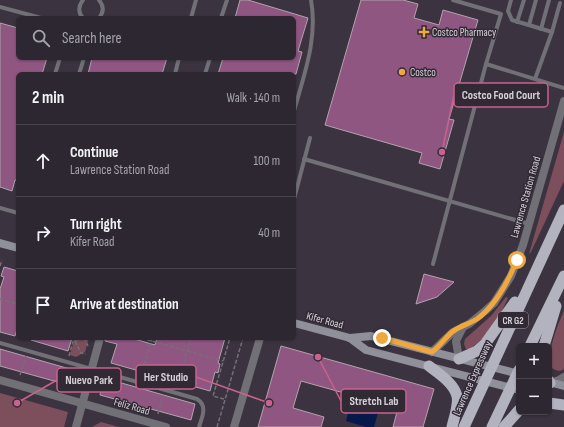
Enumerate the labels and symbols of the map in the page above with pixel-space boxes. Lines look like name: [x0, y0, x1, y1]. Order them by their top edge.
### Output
place label: Costco Pharmacy: [432, 26, 497, 39]
marker: Costco Pharmacy: [419, 27, 429, 37]
place label: Costco: [410, 66, 436, 79]
marker: Costco: [397, 67, 407, 77]
callout: Costco Food Court: [454, 83, 548, 107]
text: Costco Food Court: [462, 88, 540, 103]
street label: Lawrence Station Road: [508, 155, 543, 239]
route start: [508, 251, 526, 269]
street label: Kifer Road: [305, 309, 345, 332]
road number: CR G2: [498, 312, 528, 328]
route end: [373, 329, 391, 347]
street label: Lawrence Expressway: [450, 338, 495, 417]
callout: Her Studio: [136, 365, 196, 389]
callout: Nuevo Park: [57, 368, 121, 392]
text: Her Studio: [144, 370, 188, 385]
text: Nuevo Park: [65, 373, 113, 388]
callout: Stretch Lab: [341, 389, 406, 413]
text: Stretch Lab: [349, 394, 399, 409]
street label: Feliz Road: [112, 395, 152, 418]

